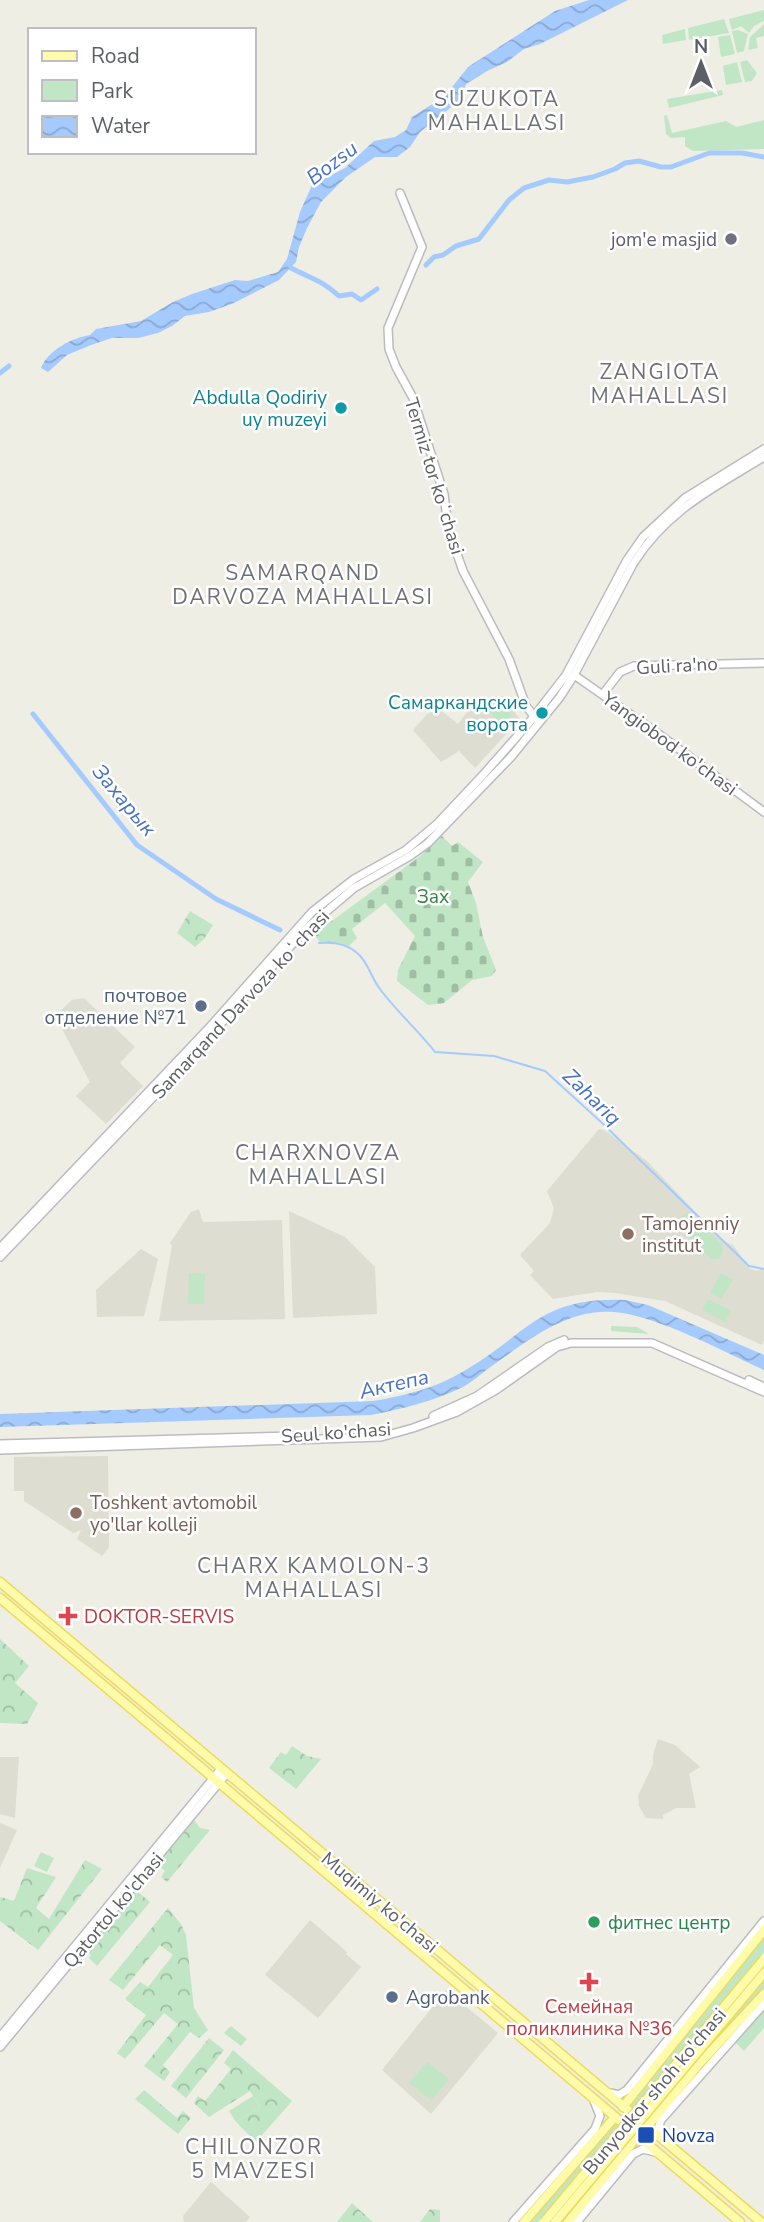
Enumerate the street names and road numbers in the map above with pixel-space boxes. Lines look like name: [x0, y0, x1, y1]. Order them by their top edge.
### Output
street label: Termiz tor koʻchasi: [398, 395, 470, 558]
street label: Guli ra'no: [636, 651, 719, 681]
street label: Yangiobod ko'chasi: [596, 685, 742, 802]
street label: Samarqand Darvoza koʻchasi: [146, 904, 336, 1105]
street label: Seul ko'chasi: [280, 1416, 392, 1450]
street label: Muqimiy ko'chasi: [315, 1846, 443, 1959]
street label: Qatortol ko'chasi: [58, 1847, 170, 1974]
street label: Bunyodkor shoh ko'chasi: [577, 2003, 732, 2181]

